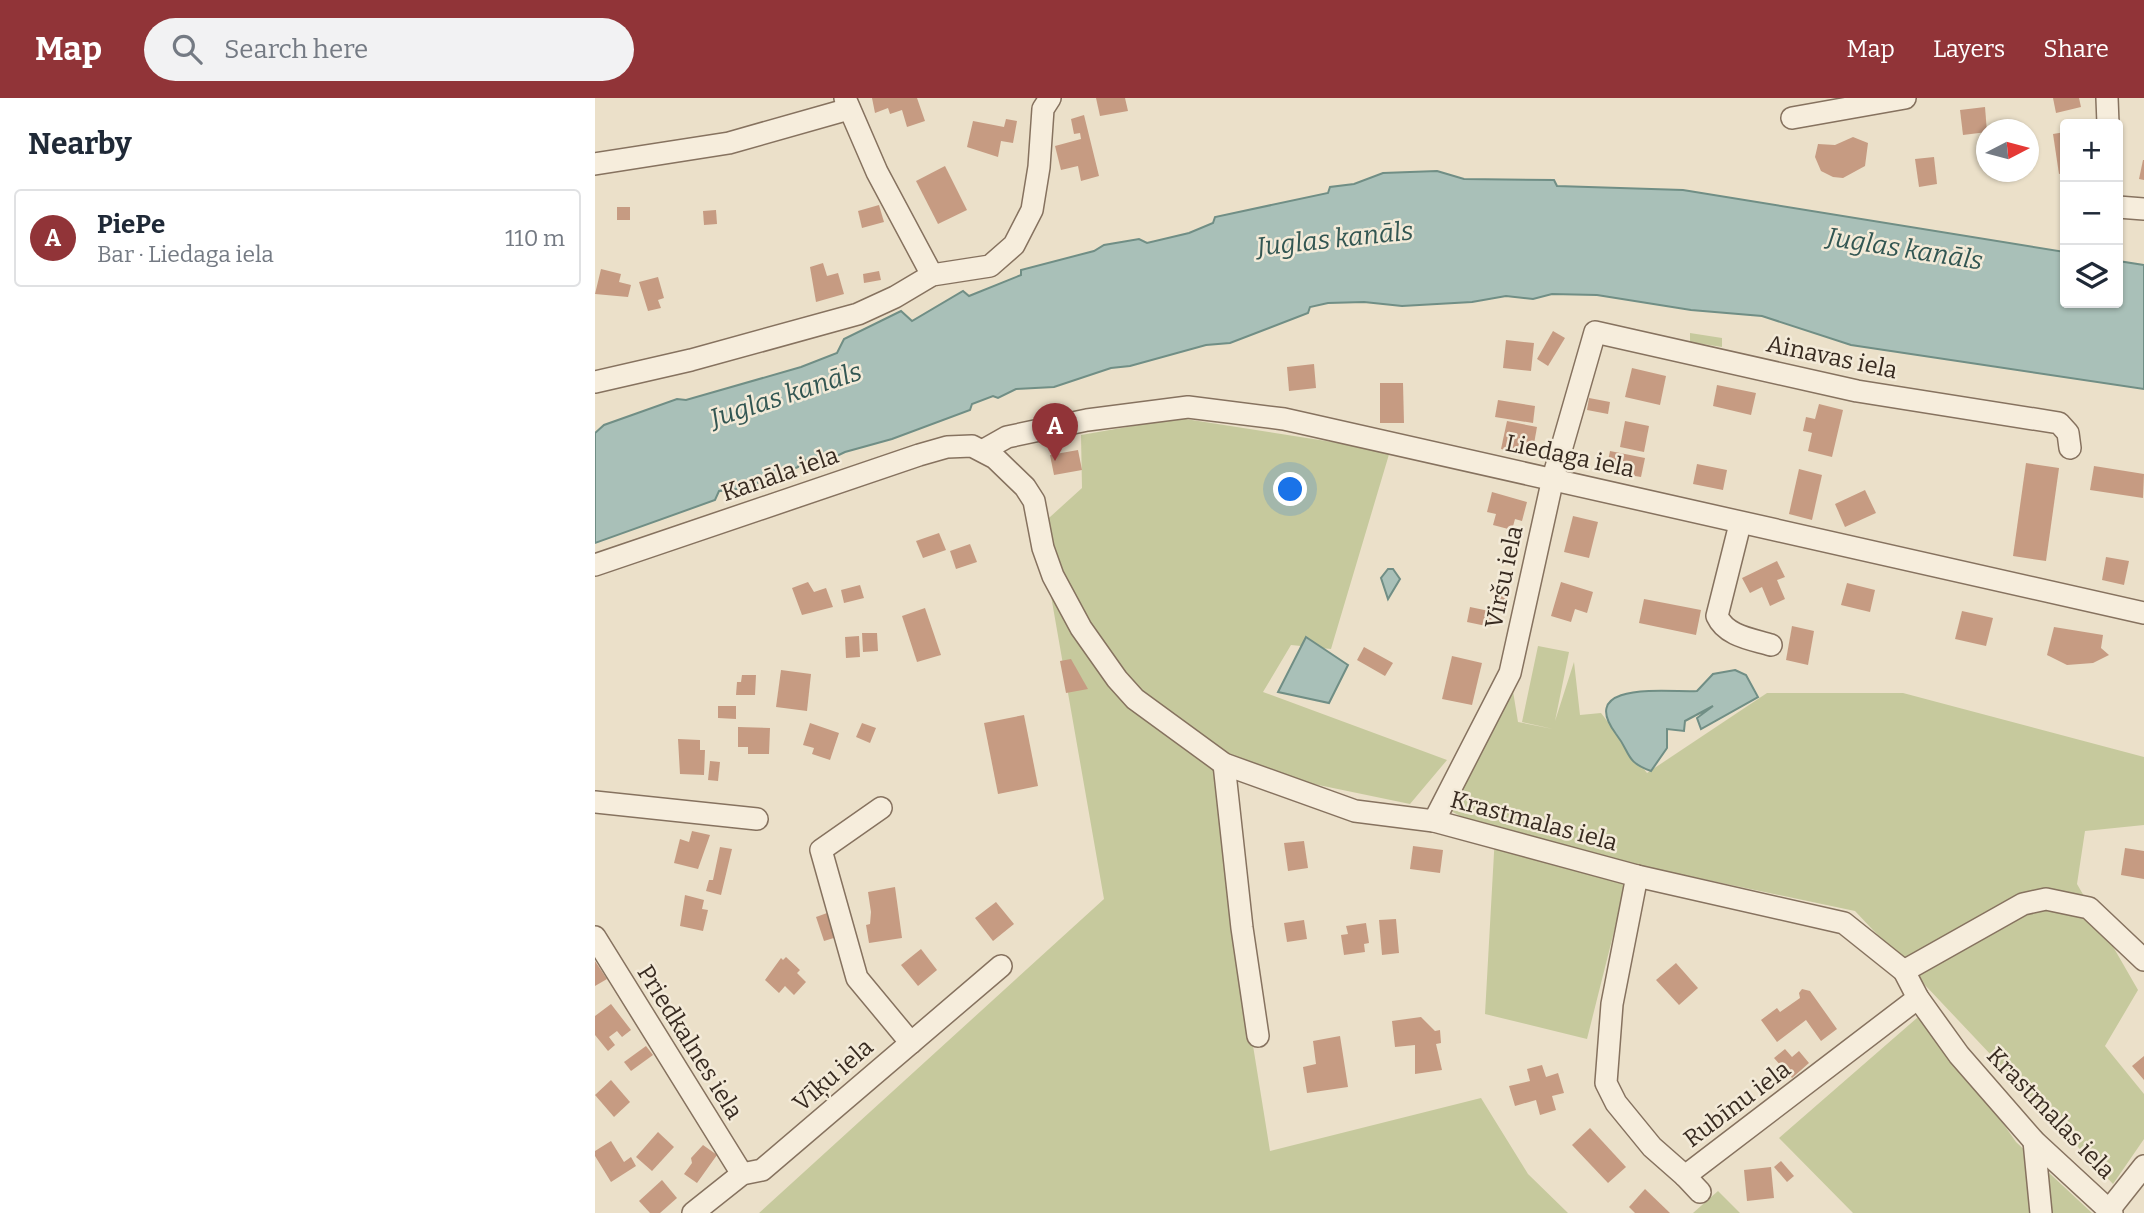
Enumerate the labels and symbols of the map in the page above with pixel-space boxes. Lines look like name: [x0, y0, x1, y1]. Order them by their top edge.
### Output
north arrow: [1976, 119, 2039, 182]
water label: Juglas kanāls: [1253, 215, 1415, 263]
water label: Juglas kanāls: [1823, 221, 1985, 277]
street label: Ainavas iela: [1764, 329, 1900, 385]
water label: Juglas kanāls: [705, 356, 866, 435]
pin: A: [1032, 403, 1078, 461]
street label: Liedaga iela: [1503, 429, 1637, 483]
street label: Kanāla iela: [718, 441, 842, 507]
your location: [1273, 472, 1307, 506]
street label: Viršu iela: [1479, 523, 1529, 631]
street label: Krastmalas iela: [1447, 785, 1621, 857]
street label: Priedkalnes iela: [631, 960, 749, 1124]
street label: Vīķu iela: [787, 1033, 879, 1118]
street label: Krastmalas iela: [1981, 1041, 2121, 1185]
street label: Rubīnu iela: [1678, 1055, 1796, 1153]

